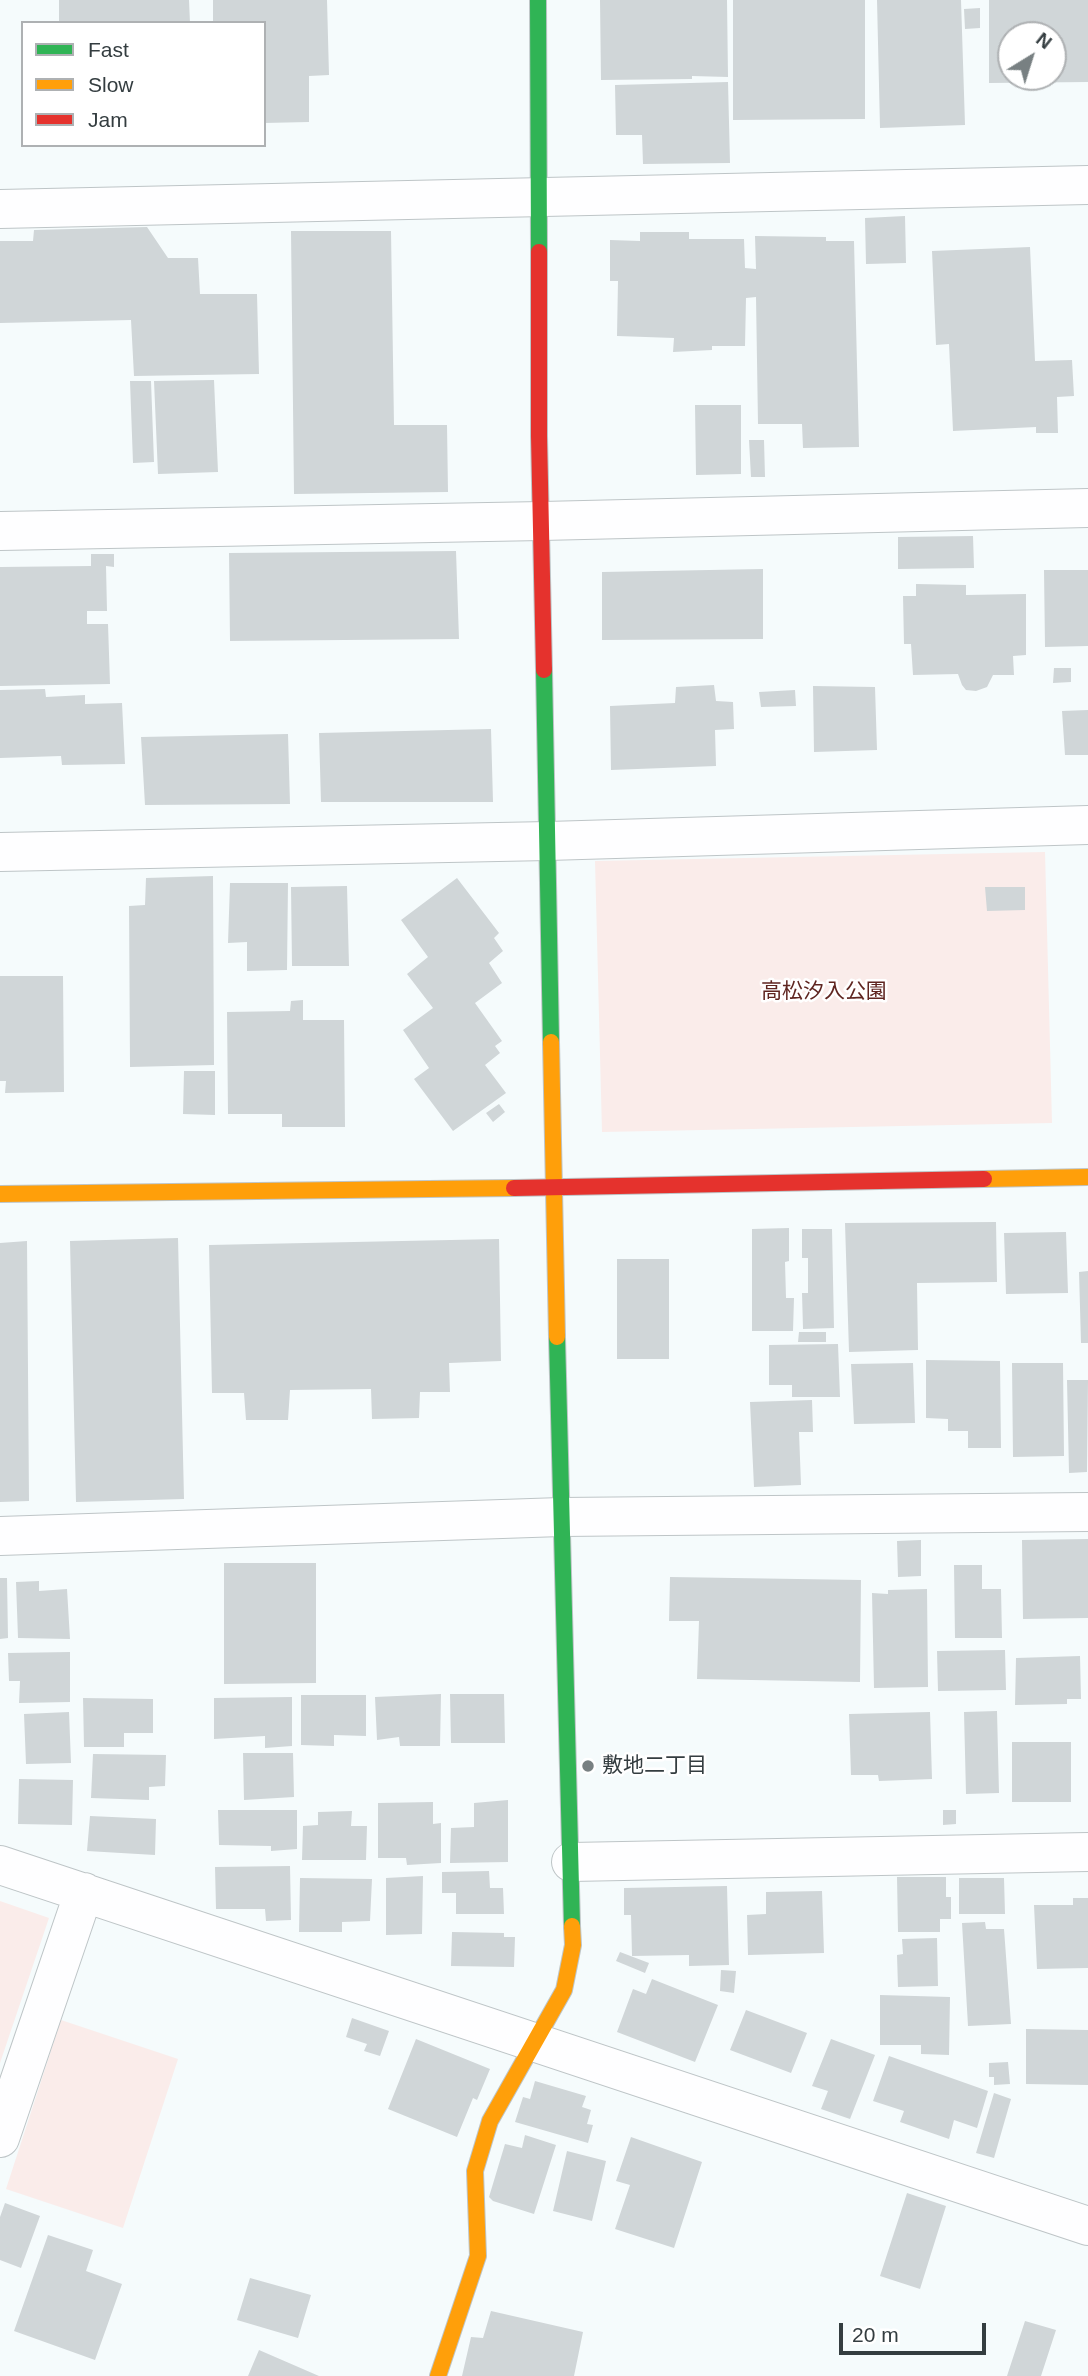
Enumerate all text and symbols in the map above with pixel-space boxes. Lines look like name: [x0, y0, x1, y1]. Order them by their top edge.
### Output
legend: [21, 21, 266, 147]
north arrow: [997, 21, 1067, 91]
text: N: [1032, 28, 1056, 53]
text: Fast: [88, 38, 129, 61]
text: Slow: [88, 73, 134, 96]
text: Jam: [88, 108, 128, 131]
park label: 高松汐入公園: [761, 979, 887, 1005]
place label: 敷地二丁目: [602, 1753, 707, 1779]
marker: 敷地二丁目: [580, 1758, 596, 1774]
scale bar: [843, 2310, 990, 2354]
text: 20 m: [852, 2323, 899, 2346]

